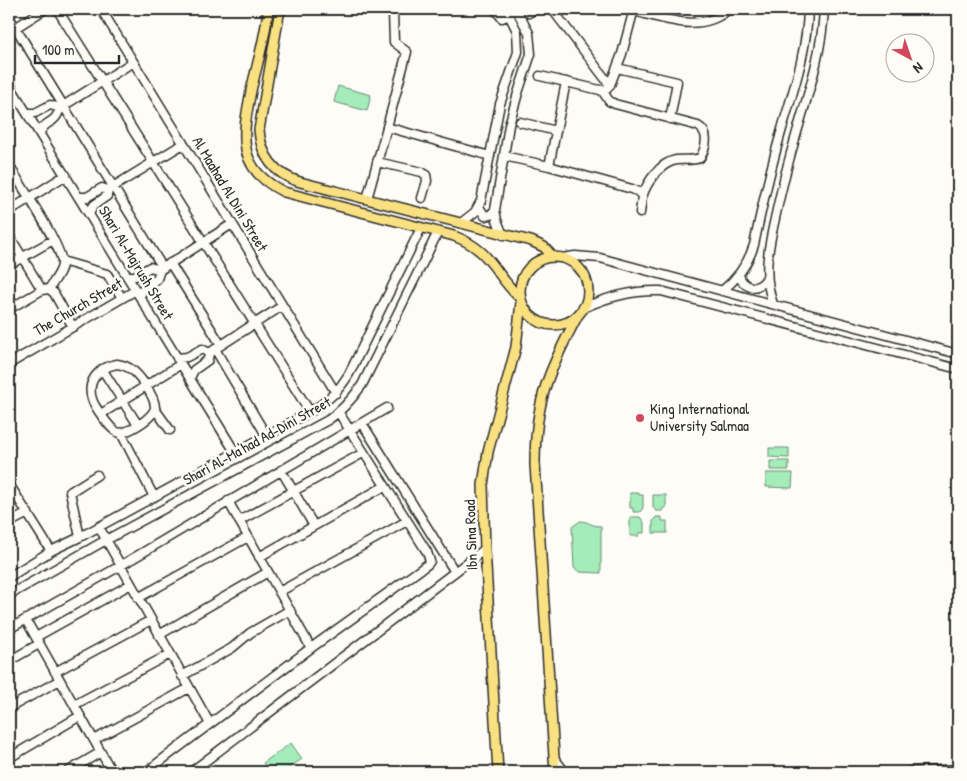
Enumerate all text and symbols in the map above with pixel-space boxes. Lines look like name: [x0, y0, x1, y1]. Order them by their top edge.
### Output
scale bar: [35, 32, 119, 64]
north arrow: [884, 32, 934, 82]
text: 100 m: [42, 39, 75, 60]
text: N: [909, 59, 928, 78]
street label: Al Maahad Al Dini Street: [188, 132, 274, 256]
street label: Shari Al-Majrush Street: [94, 202, 179, 324]
street label: The Church Street: [29, 272, 127, 341]
street label: Shari Al-Ma'had Ad-Dini Street: [179, 391, 335, 490]
place label: King International University Salmaa: [650, 398, 749, 436]
marker: King International University Salmaa: [634, 412, 646, 424]
street label: Ibn Sina Road: [459, 499, 482, 571]

